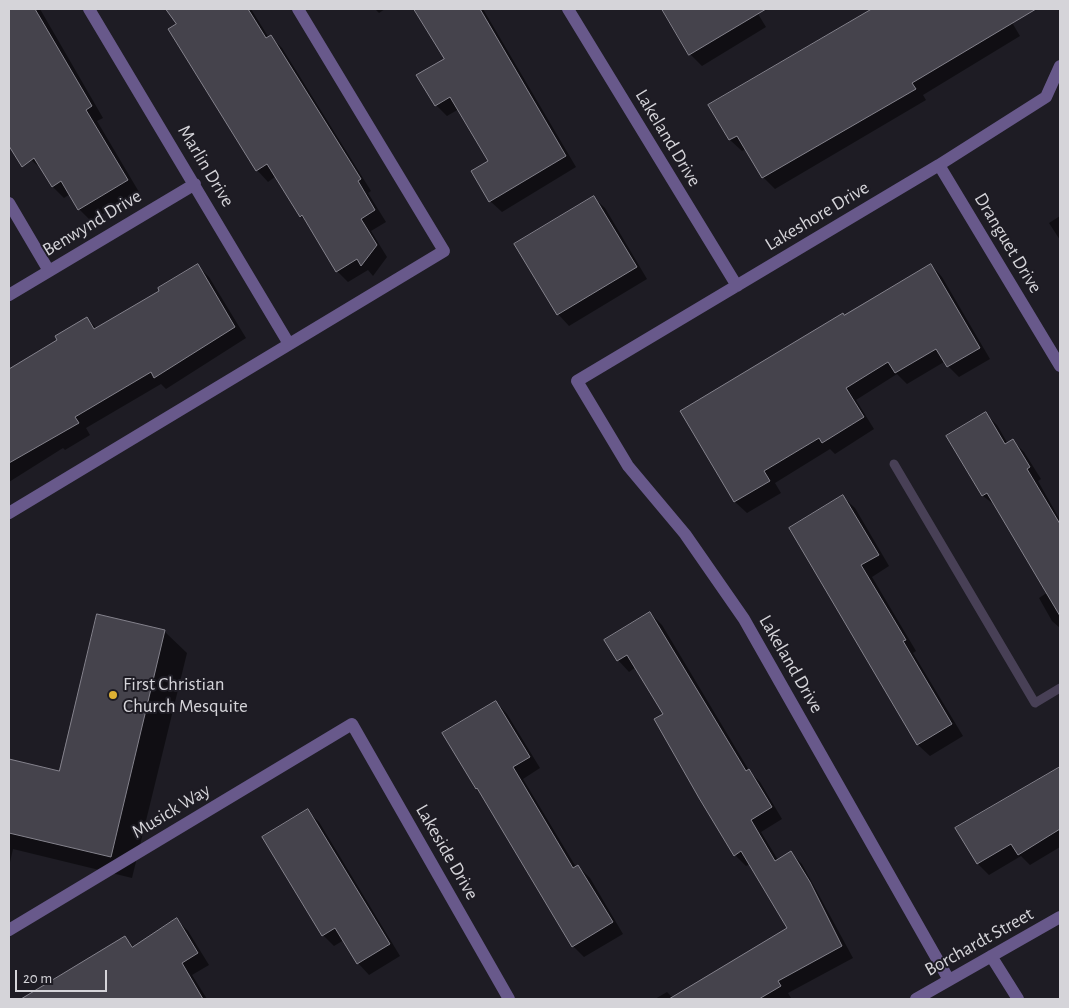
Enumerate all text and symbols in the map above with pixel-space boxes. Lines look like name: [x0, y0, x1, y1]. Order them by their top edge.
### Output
street label: Lakeland Drive: [630, 85, 706, 191]
street label: Marlin Drive: [173, 121, 239, 211]
street label: Lakeshore Drive: [761, 176, 873, 256]
street label: Benwynd Drive: [38, 185, 146, 261]
street label: Dranguet Drive: [969, 189, 1047, 297]
street label: Lakeland Drive: [754, 611, 828, 717]
place label: First Christian Church Mesquite: [123, 673, 248, 717]
marker: First Christian Church Mesquite: [107, 689, 119, 701]
street label: Musick Way: [128, 779, 214, 843]
street label: Lakeside Drive: [410, 800, 484, 904]
street label: Borchardt Street: [921, 903, 1037, 981]
scale bar: [18, 960, 110, 992]
text: 20 m: [23, 971, 52, 986]

